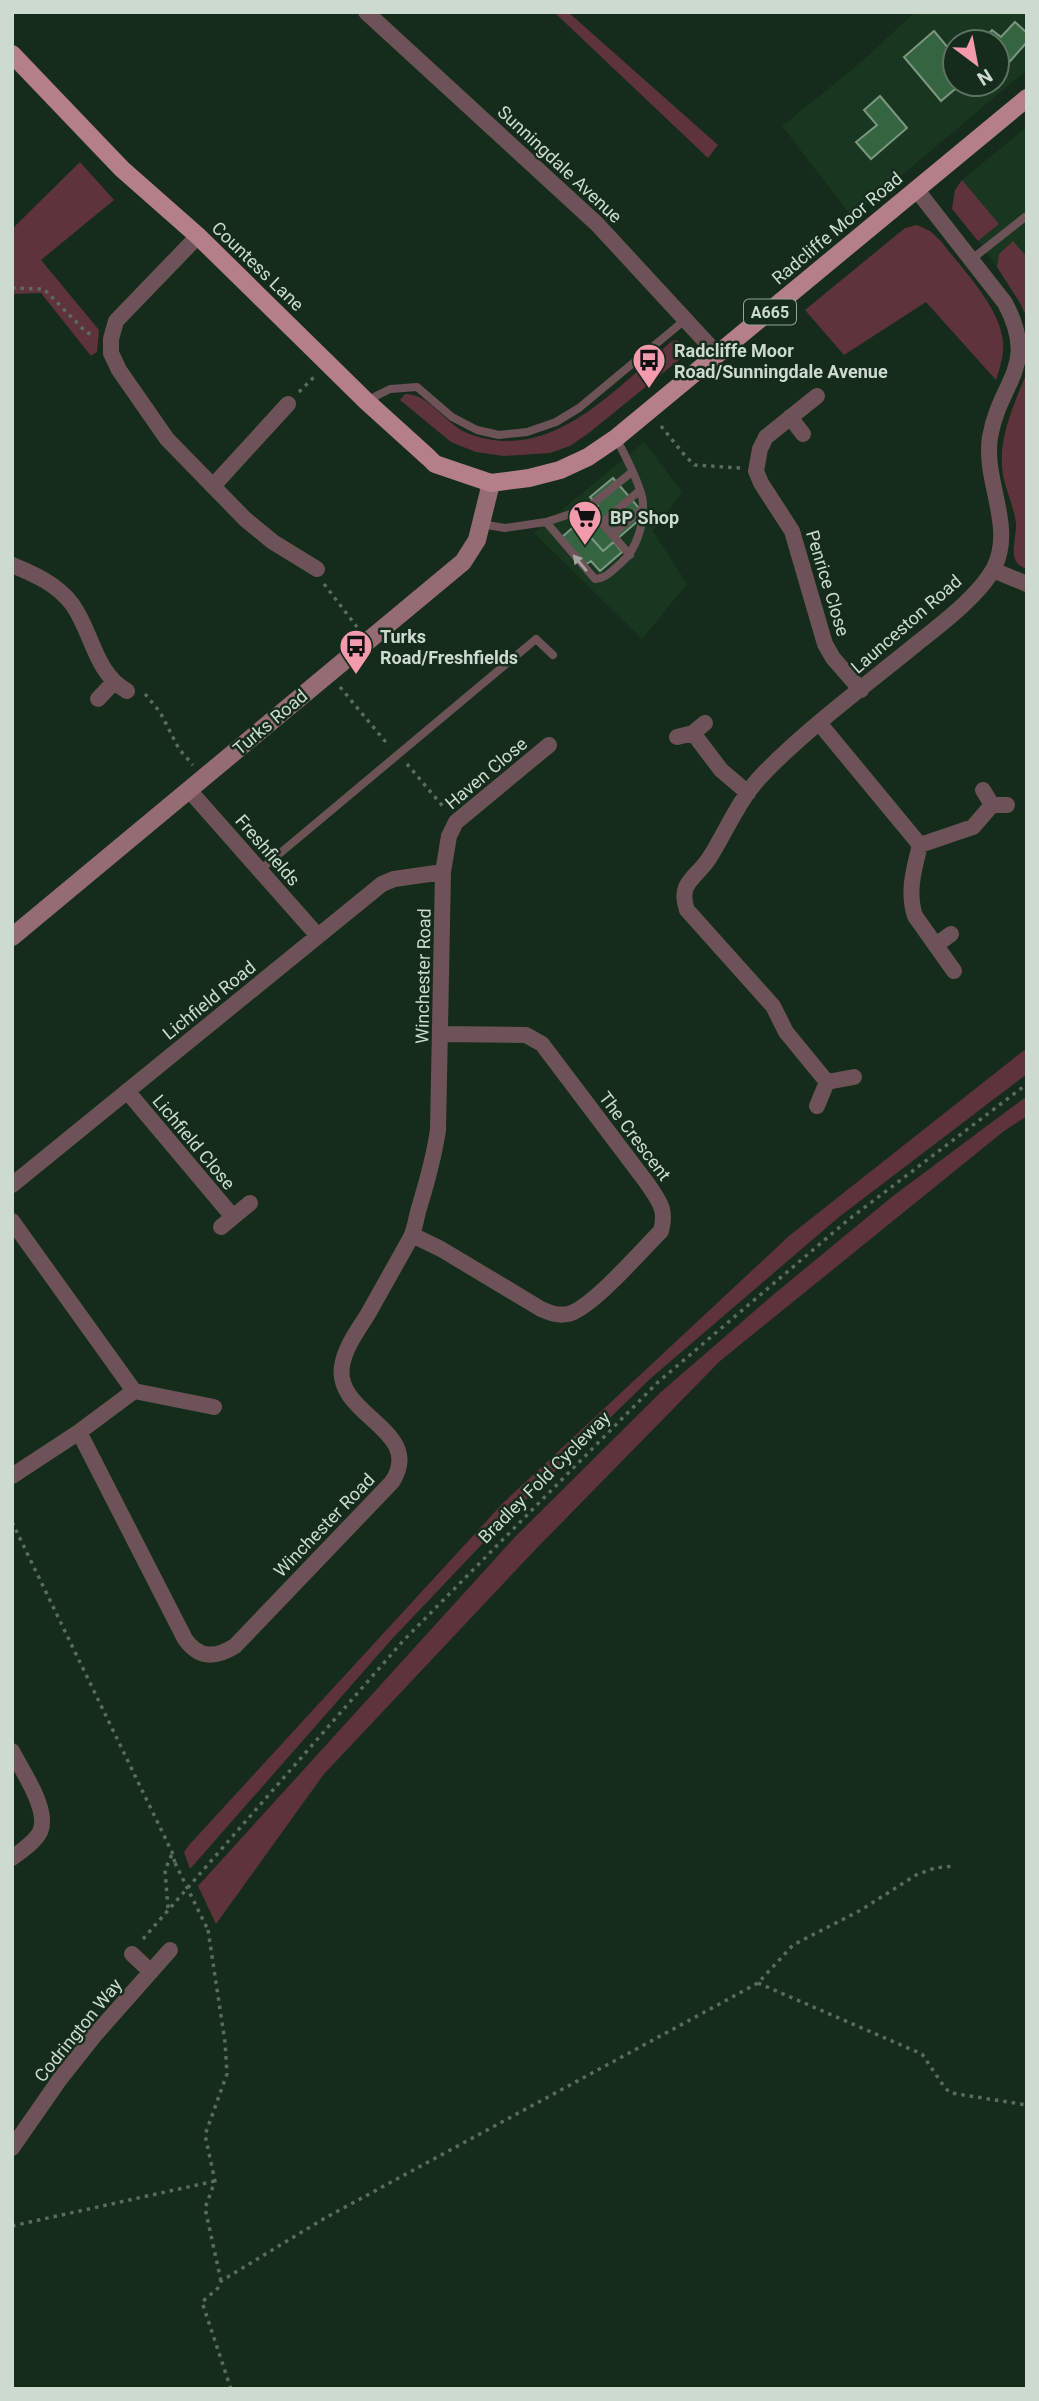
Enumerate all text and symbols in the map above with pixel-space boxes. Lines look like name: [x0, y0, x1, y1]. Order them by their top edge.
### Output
north arrow: [941, 28, 1011, 98]
text: N: [973, 64, 997, 90]
street label: Sunningdale Avenue: [494, 101, 626, 227]
street label: Radcliffe Moor Road: [768, 167, 906, 289]
street label: Countess Lane: [208, 217, 308, 315]
road number: A665: [744, 300, 796, 324]
place label: Radcliffe Moor Road/Sunningdale Avenue: [674, 340, 888, 382]
bus stop icon: Radcliffe Moor Road/Sunningdale Avenue: [630, 341, 668, 390]
supermarket icon: BP Shop: [566, 498, 604, 547]
place label: BP Shop: [610, 507, 679, 528]
street label: Penrice Close: [802, 527, 854, 639]
one-way arrow: [573, 554, 588, 571]
street label: Launceston Road: [847, 570, 965, 678]
place label: Turks Road/Freshfields: [380, 626, 518, 668]
bus stop icon: Turks Road/Freshfields: [337, 627, 375, 676]
street label: Turks Road: [229, 685, 311, 759]
street label: Haven Close: [441, 733, 531, 813]
street label: Freshfields: [231, 810, 305, 890]
street label: Winchester Road: [411, 908, 435, 1044]
street label: Lichfield Road: [158, 956, 260, 1044]
street label: The Crescent: [595, 1087, 675, 1185]
street label: Lichfield Close: [148, 1090, 240, 1194]
street label: Bradley Fold Cycleway: [474, 1406, 615, 1547]
street label: Winchester Road: [269, 1469, 379, 1581]
street label: Codrington Way: [30, 1974, 126, 2086]

